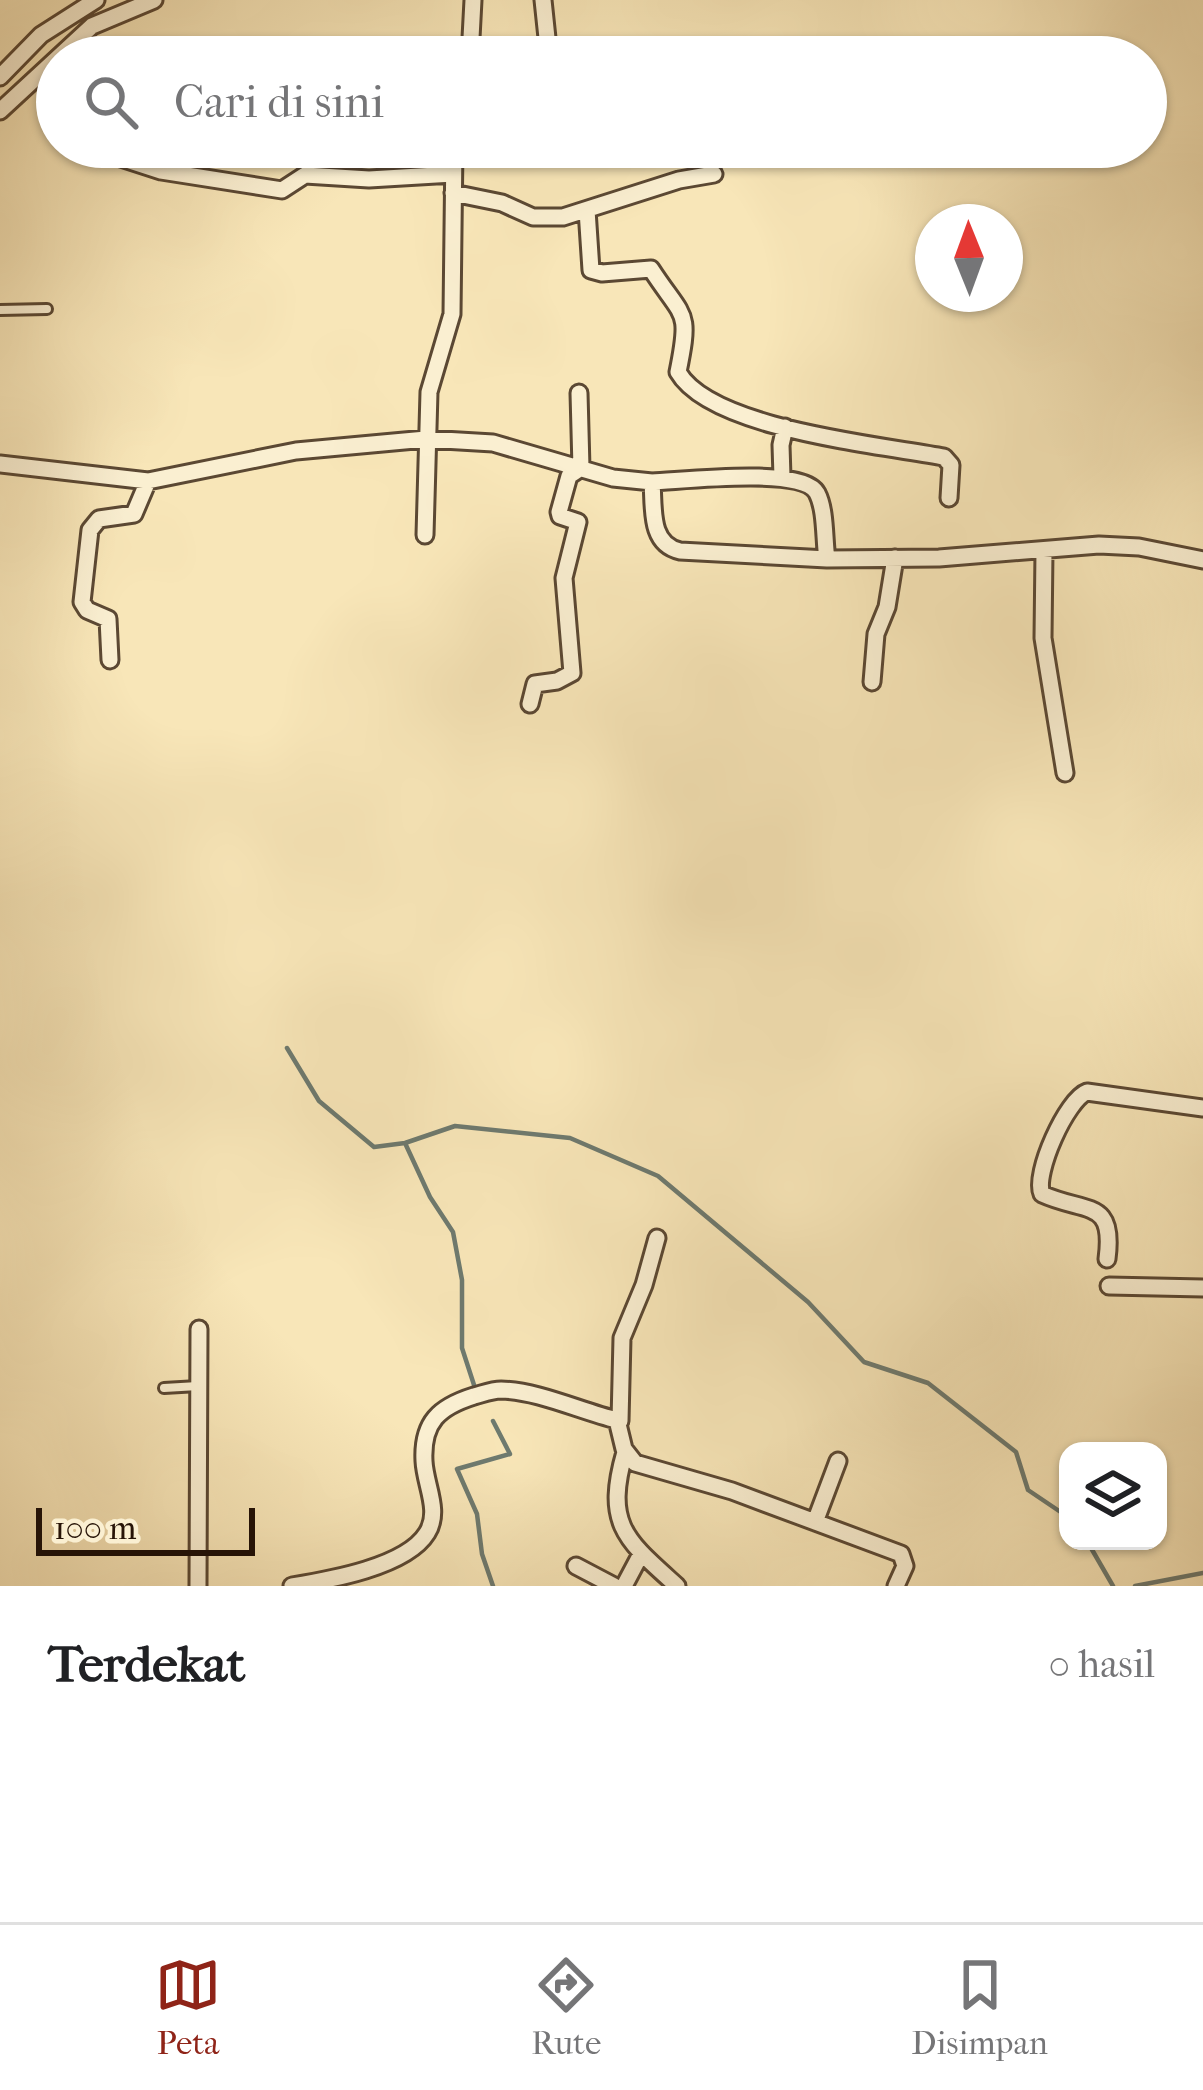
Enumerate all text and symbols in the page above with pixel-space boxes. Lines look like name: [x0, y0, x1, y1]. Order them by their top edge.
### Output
search box: [36, 36, 1167, 168]
icon: search: [78, 69, 144, 135]
text: Cari di sini: [174, 76, 384, 129]
north arrow: [915, 204, 1023, 312]
map controls: [1059, 1442, 1167, 1550]
button: layers: [1059, 1442, 1167, 1550]
scale bar: [36, 1502, 255, 1555]
text: 100 m: [54, 1509, 137, 1548]
text: Terdekat: [48, 1634, 245, 1694]
text: 0 hasil: [1048, 1641, 1155, 1687]
tab: Peta: [155, 1952, 221, 2063]
tab: Rute: [531, 1952, 601, 2063]
tab: Disimpan: [911, 1952, 1048, 2063]

